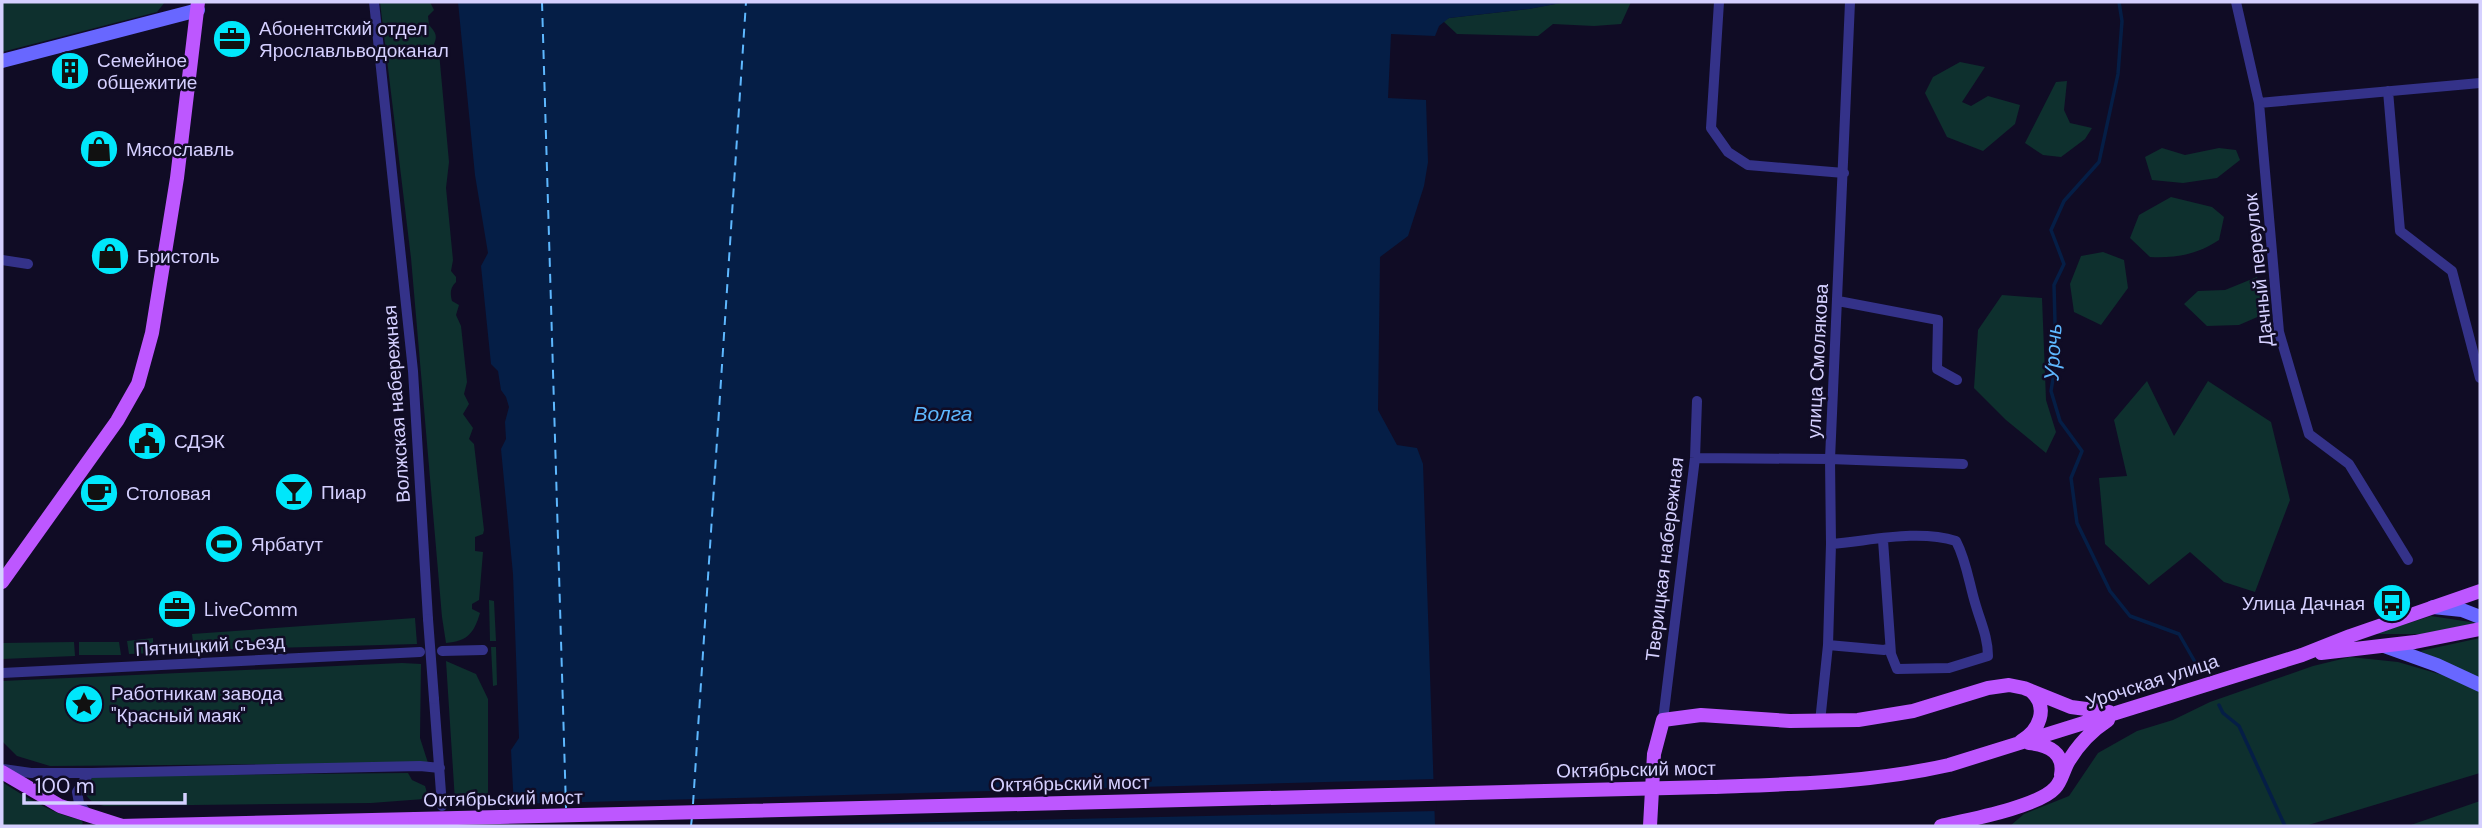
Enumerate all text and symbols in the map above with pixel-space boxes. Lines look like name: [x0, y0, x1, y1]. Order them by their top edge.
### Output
place label: Абонентский отдел Ярославльводоканал: [259, 16, 449, 63]
office icon: Абонентский отдел Ярославльводоканал: [211, 18, 253, 60]
place label: Семейное общежитие: [97, 48, 197, 95]
building icon: Семейное общежитие: [49, 50, 91, 92]
shop icon: Мясославль: [78, 128, 120, 170]
place label: Мясославль: [126, 137, 234, 162]
street label: Дачный переулок: [2238, 191, 2279, 348]
shop icon: Бристоль: [89, 235, 131, 277]
place label: Бристоль: [137, 244, 220, 269]
street label: улица Смолякова: [1801, 282, 1834, 439]
street label: Волжская набережная: [377, 304, 416, 504]
water label: Урочь: [2037, 323, 2068, 382]
water label: Волга: [914, 400, 972, 428]
public building icon: СДЭК: [126, 420, 168, 462]
place label: СДЭК: [174, 429, 225, 454]
street label: Тверицкая набережная: [1640, 456, 1689, 662]
bar icon: Пиар: [273, 471, 315, 513]
cafe icon: Столовая: [78, 472, 120, 514]
place label: Пиар: [321, 480, 366, 505]
place label: Столовая: [126, 481, 211, 506]
sports icon: Ярбатут: [203, 523, 245, 565]
place label: Ярбатут: [251, 532, 323, 557]
bus stop icon: Улица Дачная: [2371, 582, 2413, 624]
office icon: LiveComm: [156, 588, 198, 630]
place label: Улица Дачная: [2242, 591, 2365, 616]
place label: LiveComm: [204, 597, 298, 622]
street label: Пятницкий съезд: [134, 629, 286, 662]
street label: Урочская улица: [2083, 648, 2222, 715]
place label: Работникам завода "Красный маяк": [111, 681, 283, 728]
place icon: Работникам завода "Красный маяк": [63, 683, 105, 725]
street label: Октябрьский мост: [1556, 756, 1716, 783]
scale bar: [24, 762, 186, 806]
street label: Октябрьский мост: [990, 770, 1150, 797]
text: 100 m: [35, 772, 95, 800]
street label: Октябрьский мост: [423, 785, 583, 812]

